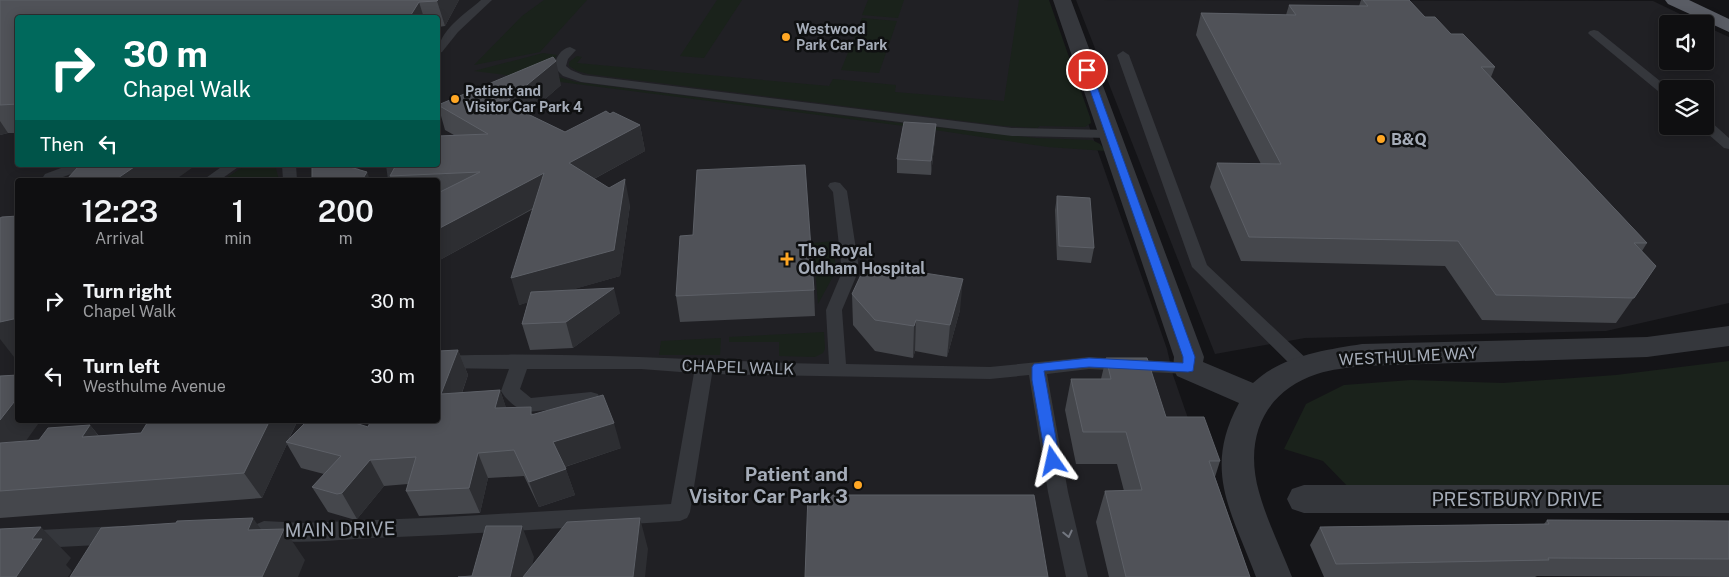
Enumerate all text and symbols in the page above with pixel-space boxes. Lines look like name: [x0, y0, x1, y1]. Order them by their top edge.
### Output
map controls: [1659, 15, 1714, 135]
button: sound: [1659, 15, 1714, 70]
place label: Westwood Park Car Park: [796, 21, 887, 53]
marker: Westwood Park Car Park: [780, 31, 792, 43]
text: 30 m: [123, 34, 208, 75]
icon: right: [40, 35, 105, 100]
pin: [1066, 49, 1108, 91]
icon: arrive: [1073, 56, 1101, 84]
text: Chapel Walk: [123, 76, 251, 102]
button: layers: [1659, 80, 1714, 135]
place label: Patient and Visitor Car Park 4: [465, 83, 582, 115]
marker: Patient and Visitor Car Park 4: [449, 93, 461, 105]
icon: left: [94, 130, 122, 158]
place label: B&Q: [1391, 130, 1427, 149]
text: Then: [40, 133, 84, 155]
marker: B&Q: [1375, 133, 1387, 145]
text: 12:23: [81, 193, 158, 229]
text: 1: [232, 193, 244, 229]
text: 200: [318, 193, 374, 229]
text: Arrival: [95, 229, 144, 248]
text: min: [224, 229, 252, 248]
text: m: [339, 229, 353, 248]
place label: The Royal Oldham Hospital: [798, 241, 926, 278]
marker: The Royal Oldham Hospital: [780, 252, 794, 266]
text: Turn right: [83, 280, 172, 302]
icon: right: [40, 287, 68, 315]
text: 30 m: [370, 290, 415, 312]
text: Chapel Walk: [83, 302, 176, 321]
street label: WESTHULME WAY: [1338, 343, 1478, 370]
text: Turn left: [83, 355, 160, 377]
street label: CHAPEL WALK: [681, 356, 795, 379]
icon: left: [40, 362, 68, 390]
text: 30 m: [370, 365, 415, 387]
text: Westhulme Avenue: [83, 377, 226, 396]
position arrow: [1026, 434, 1078, 486]
place label: Patient and Visitor Car Park 3: [689, 463, 848, 507]
marker: Patient and Visitor Car Park 3: [852, 479, 864, 491]
street label: PRESTBURY DRIVE: [1431, 488, 1603, 510]
street label: MAIN DRIVE: [285, 517, 395, 541]
one-way arrow: [1062, 530, 1073, 539]

